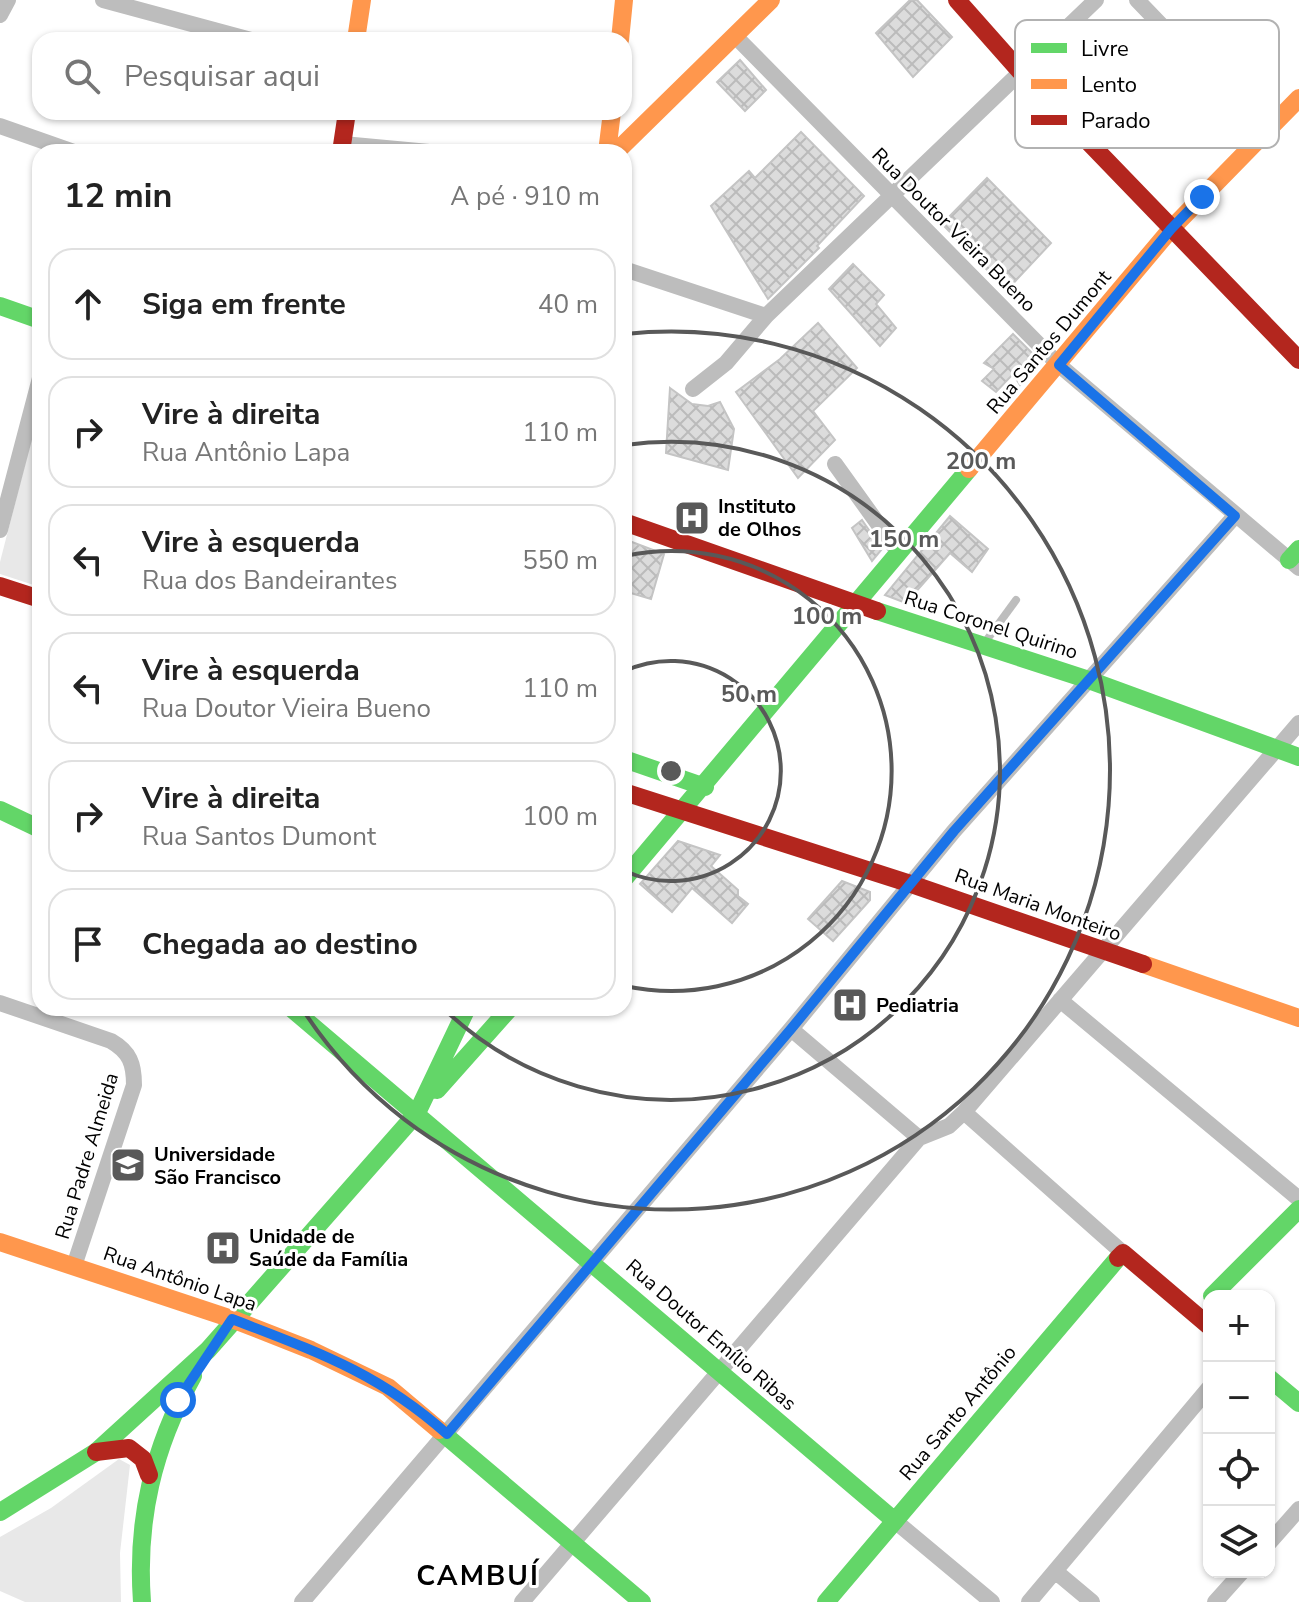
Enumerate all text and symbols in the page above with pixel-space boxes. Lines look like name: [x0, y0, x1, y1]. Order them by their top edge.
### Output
legend: [1015, 20, 1279, 148]
search box: [32, 32, 632, 120]
text: Livre: [1081, 34, 1129, 64]
icon: search: [60, 54, 104, 98]
text: Pesquisar aqui: [124, 56, 320, 97]
text: Lento: [1081, 70, 1137, 100]
text: Parado: [1081, 106, 1151, 136]
street label: Rua Doutor Vieira Bueno: [866, 142, 1042, 318]
text: 12 min: [64, 173, 172, 219]
text: A pé · 910 m: [450, 179, 600, 214]
route end: [1184, 179, 1220, 215]
street label: Rua Santos Dumont: [981, 264, 1118, 420]
icon: ahead: [66, 282, 110, 326]
text: Siga em frente: [142, 284, 346, 325]
text: 40 m: [538, 287, 598, 322]
text: Vire à direita: [142, 394, 320, 435]
icon: right: [66, 410, 110, 454]
text: 110 m: [522, 415, 598, 450]
text: Rua Antônio Lapa: [142, 435, 350, 470]
text: 200 m: [946, 445, 1016, 477]
place label: Instituto de Olhos: [718, 493, 802, 543]
hospital icon: Instituto de Olhos: [673, 499, 711, 537]
text: Vire à esquerda: [142, 522, 360, 563]
text: 150 m: [869, 523, 939, 555]
icon: left: [66, 538, 110, 582]
text: 550 m: [522, 543, 598, 578]
text: Rua dos Bandeirantes: [142, 563, 397, 598]
street label: Rua Coronel Quirino: [901, 584, 1081, 666]
text: 100 m: [792, 600, 862, 632]
text: Vire à esquerda: [142, 650, 360, 691]
icon: left: [66, 666, 110, 710]
text: 110 m: [522, 671, 598, 706]
text: 50 m: [721, 678, 777, 710]
text: Rua Doutor Vieira Bueno: [142, 691, 431, 726]
centre of rings: [657, 757, 685, 785]
text: Vire à direita: [142, 778, 320, 819]
icon: right: [66, 794, 110, 838]
text: 100 m: [522, 799, 598, 834]
text: Rua Santos Dumont: [142, 819, 376, 854]
street label: Rua Maria Monteiro: [951, 862, 1125, 948]
icon: arrive: [66, 922, 110, 966]
text: Chegada ao destino: [142, 924, 418, 965]
hospital icon: Pediatria: [831, 986, 869, 1024]
place label: Pediatria: [876, 992, 959, 1019]
street label: Rua Padre Almeida: [49, 1069, 125, 1243]
place label: Universidade São Francisco: [154, 1141, 281, 1191]
school or university icon: Universidade São Francisco: [109, 1146, 147, 1184]
place label: Unidade de Saúde da Família: [249, 1223, 408, 1273]
hospital icon: Unidade de Saúde da Família: [204, 1229, 242, 1267]
street label: Rua Antônio Lapa: [100, 1240, 260, 1318]
street label: Rua Doutor Emílio Ribas: [620, 1253, 802, 1417]
map controls: [1203, 1290, 1275, 1578]
button: +: [1203, 1290, 1275, 1362]
street label: Rua Santo Antônio: [893, 1340, 1023, 1486]
button: −: [1203, 1362, 1275, 1434]
route start: [160, 1382, 196, 1418]
button: locate: [1203, 1434, 1275, 1506]
button: layers: [1203, 1506, 1275, 1578]
district label: CAMBUÍ: [416, 1557, 540, 1595]

